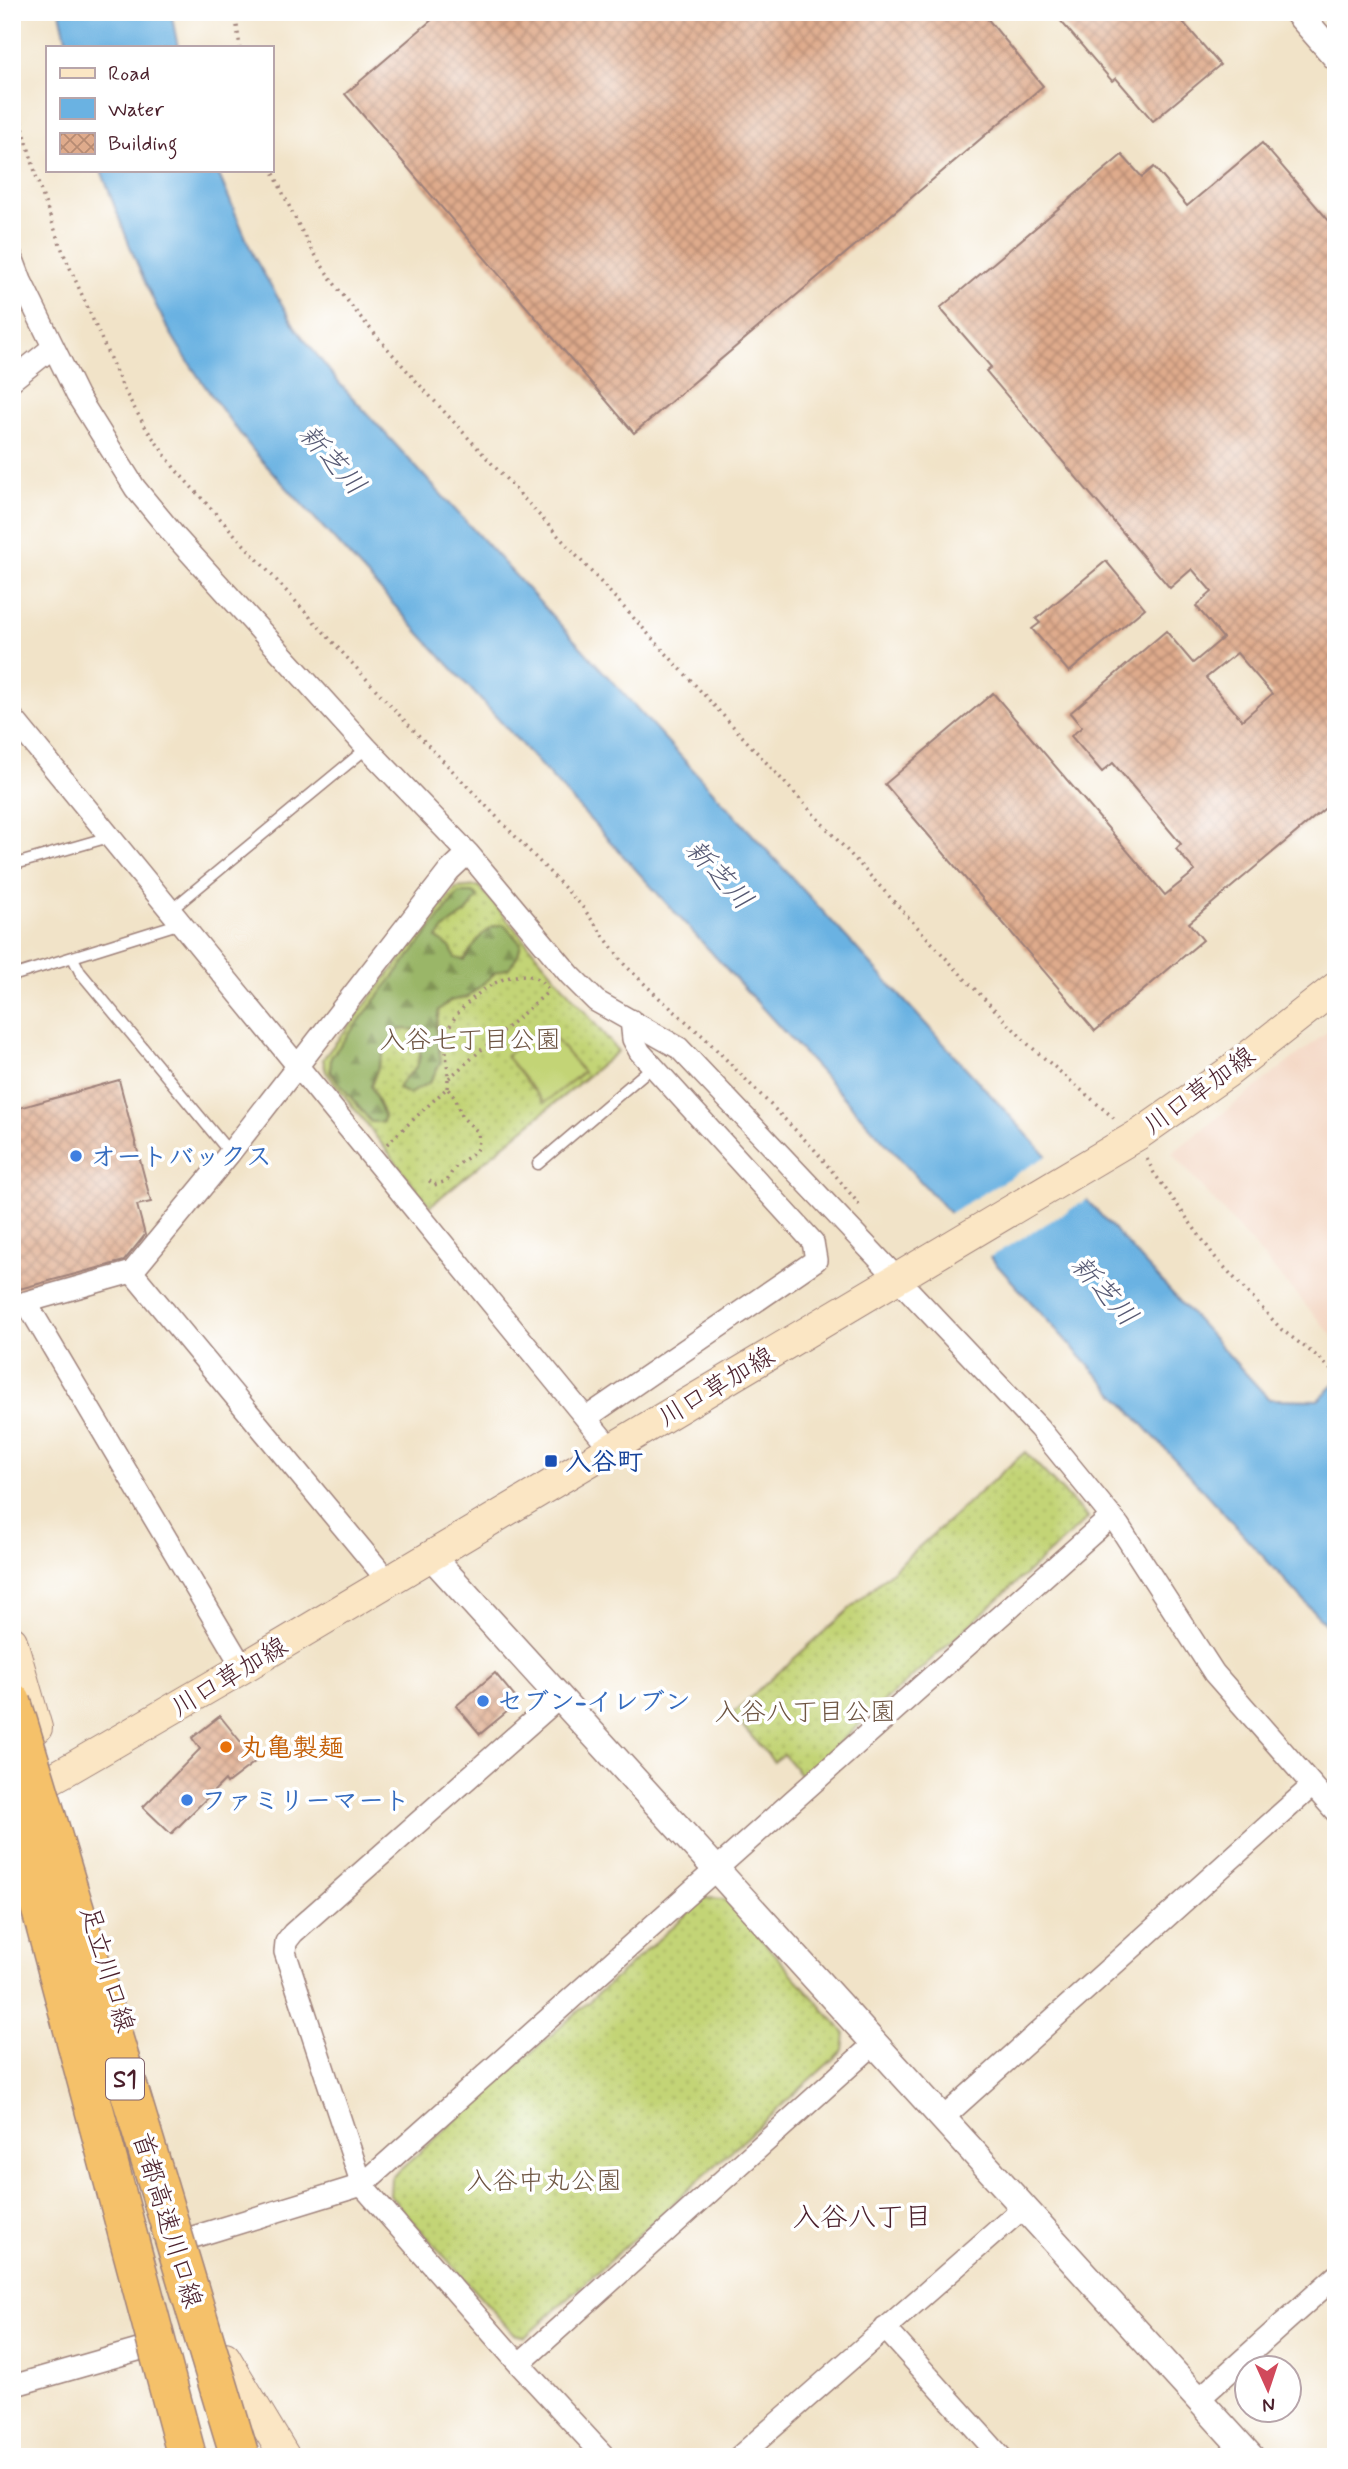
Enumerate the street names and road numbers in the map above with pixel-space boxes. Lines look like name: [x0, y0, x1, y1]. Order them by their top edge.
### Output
street label: 川口草加線: [1138, 1040, 1263, 1144]
street label: 川口草加線: [653, 1340, 782, 1436]
street label: 川口草加線: [166, 1630, 295, 1726]
street label: 足立川口線: [71, 1902, 141, 2037]
road number: S1: [106, 2058, 144, 2100]
street label: 首都高速川口線: [123, 2129, 209, 2313]

